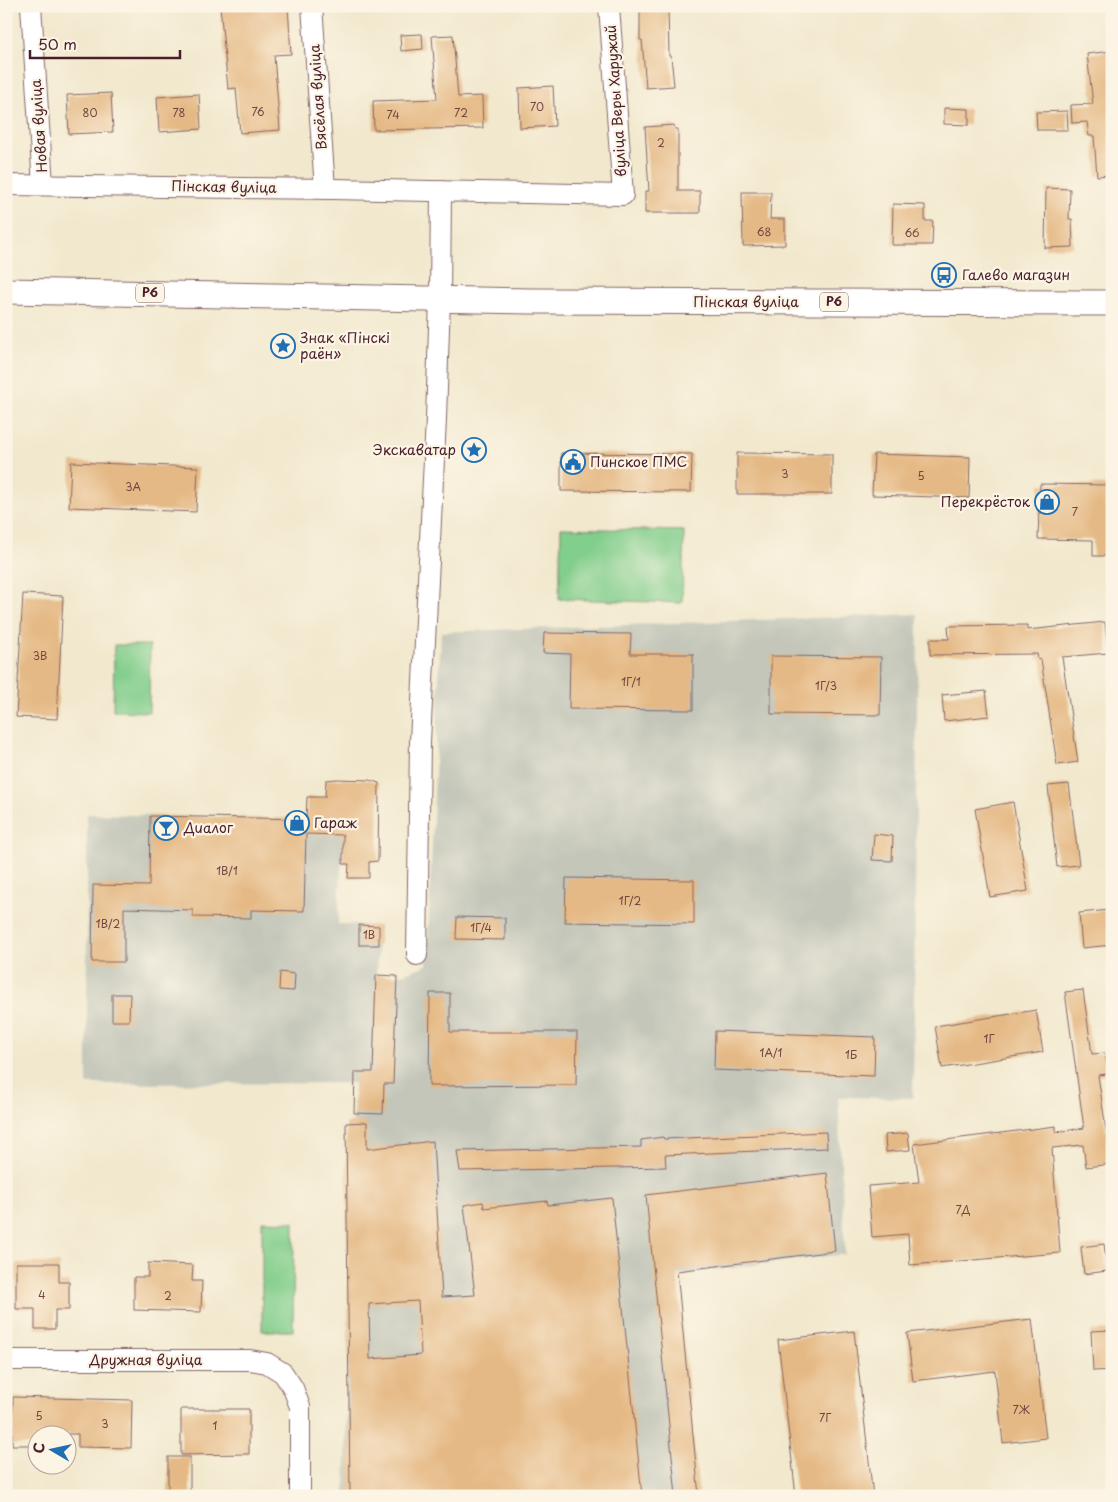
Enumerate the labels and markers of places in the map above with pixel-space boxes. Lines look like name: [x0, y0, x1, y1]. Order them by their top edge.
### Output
bus stop icon: Галево магазин: [931, 262, 957, 288]
place label: Галево магазин: [962, 264, 1070, 285]
place label: Знак «Пінскі раён»: [300, 327, 390, 364]
place icon: Знак «Пінскі раён»: [270, 333, 296, 359]
place icon: Экскаватар: [461, 437, 487, 463]
place label: Экскаватар: [373, 439, 456, 460]
public building icon: Пинское ПМС: [560, 449, 586, 475]
place label: Пинское ПМС: [590, 451, 687, 472]
shop icon: Перекрёсток: [1034, 489, 1060, 515]
place label: Перекрёсток: [941, 491, 1031, 512]
shop icon: Гараж: [284, 810, 310, 836]
place label: Гараж: [314, 812, 358, 833]
bar icon: Диалог: [153, 815, 179, 841]
place label: Диалог: [183, 817, 234, 838]

